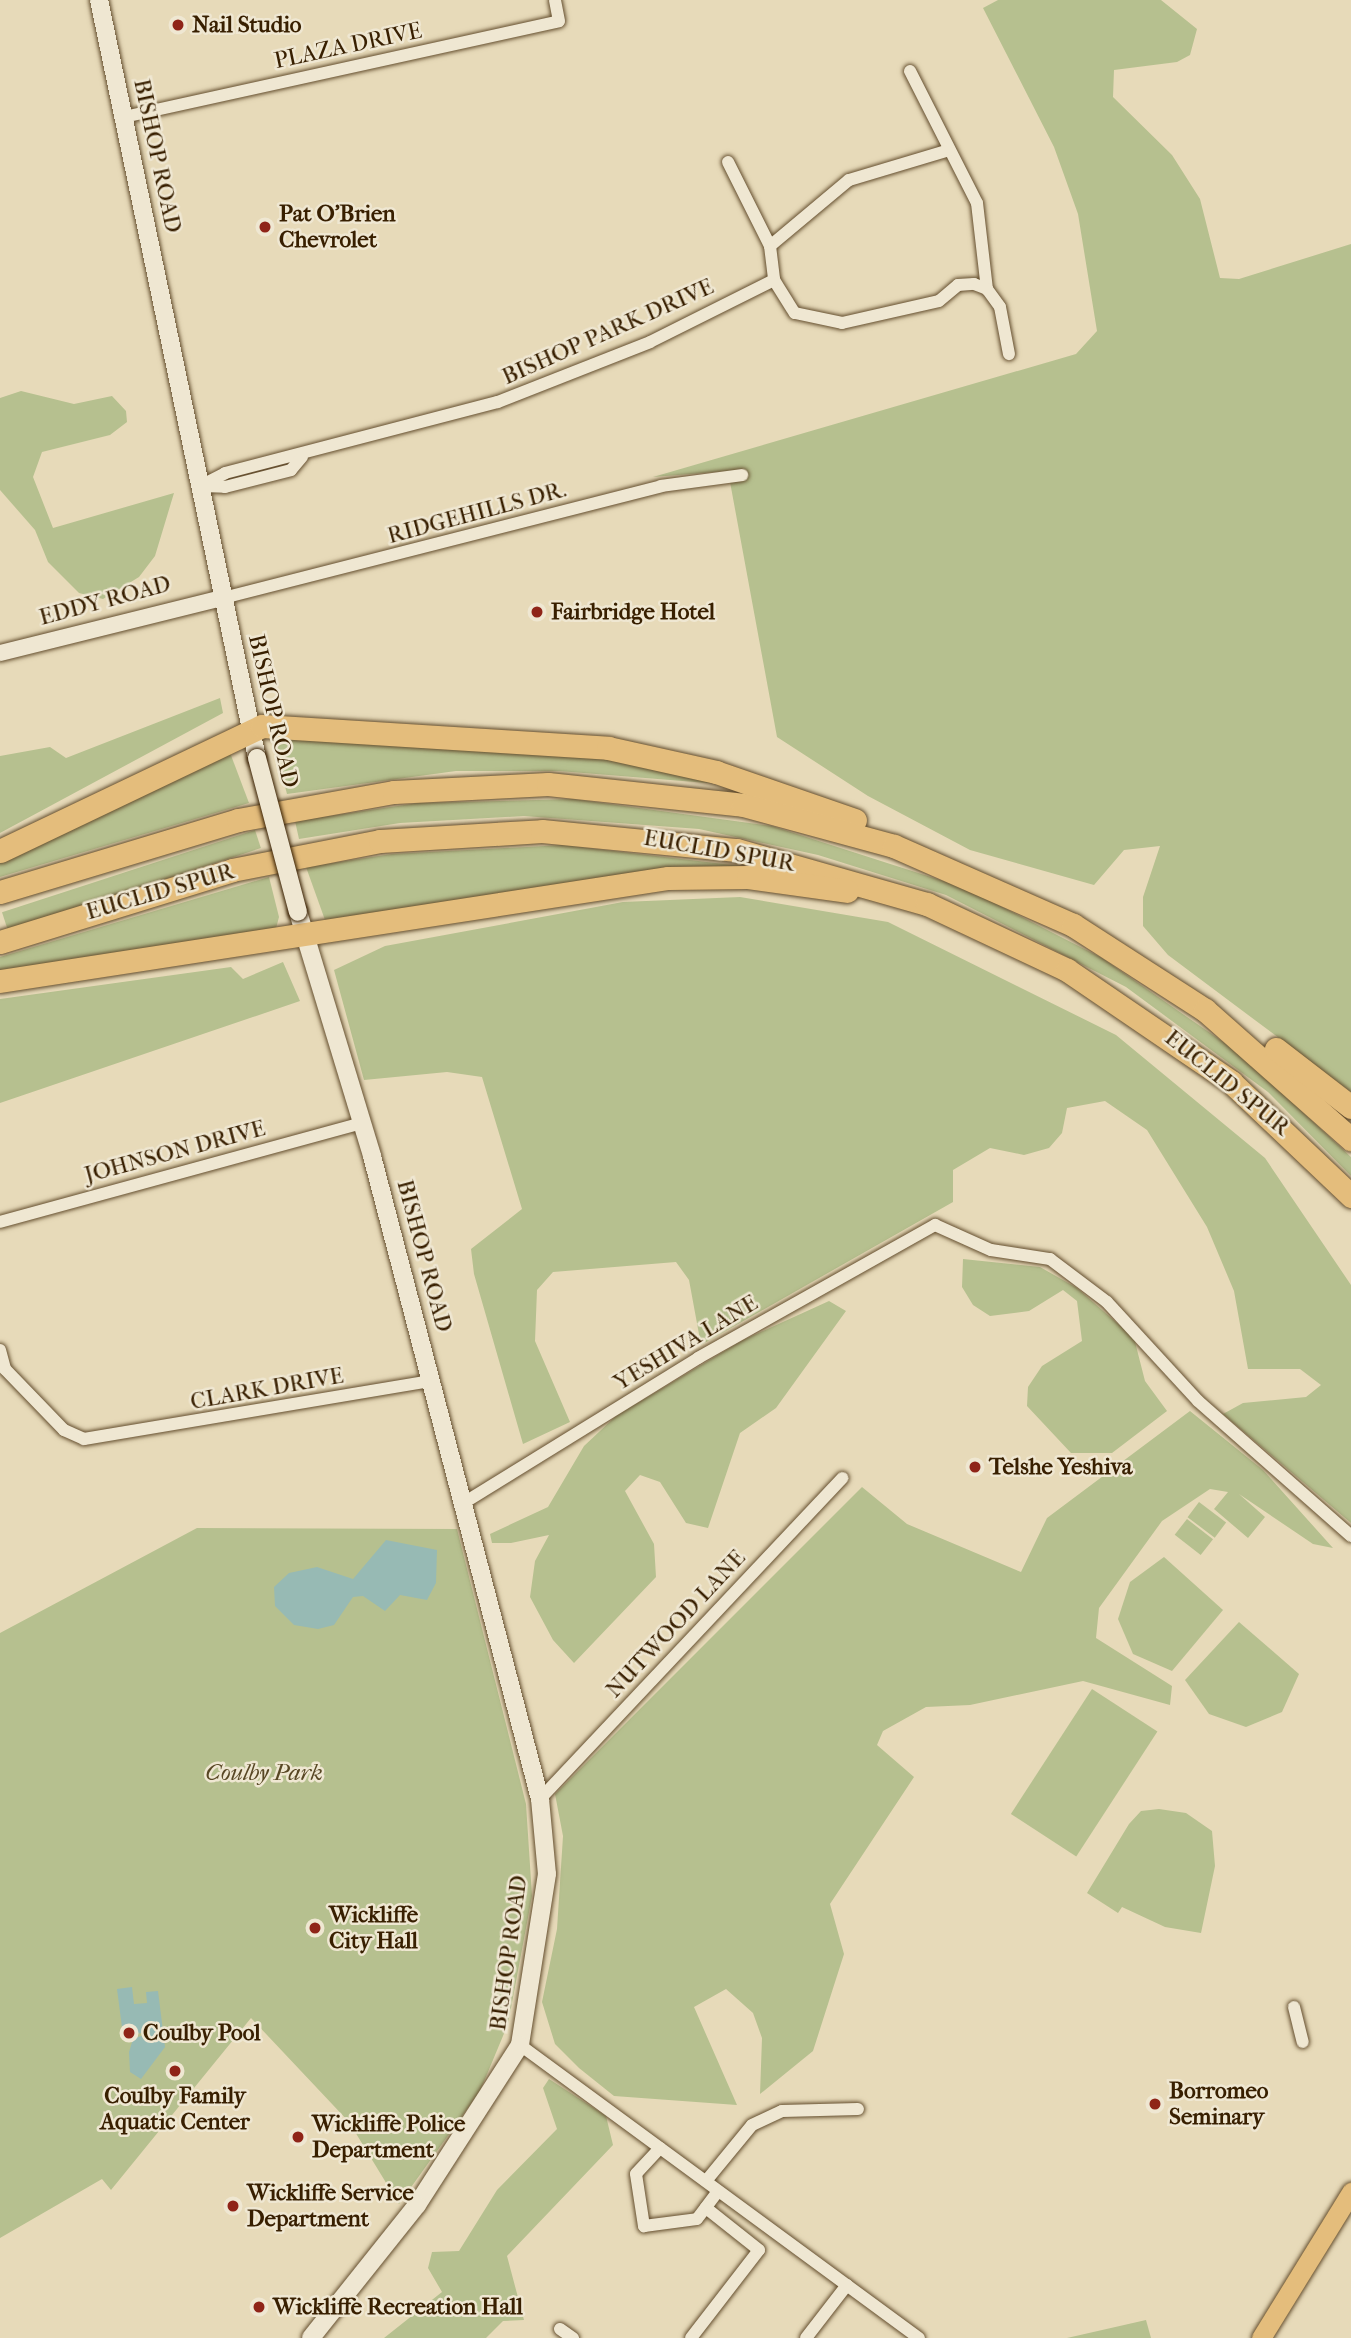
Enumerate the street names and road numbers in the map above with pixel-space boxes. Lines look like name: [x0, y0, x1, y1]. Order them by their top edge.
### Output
street label: PLAZA DRIVE: [272, 17, 424, 75]
street label: BISHOP ROAD: [127, 77, 187, 235]
street label: BISHOP PARK DRIVE: [498, 273, 718, 391]
street label: RIDGEHILLS DR.: [384, 476, 570, 550]
street label: EDDY ROAD: [36, 570, 174, 632]
street label: BISHOP ROAD: [242, 632, 304, 790]
street label: EUCLID SPUR: [641, 824, 797, 878]
street label: EUCLID SPUR: [83, 858, 237, 926]
street label: EUCLID SPUR: [1159, 1024, 1295, 1142]
street label: JOHNSON DRIVE: [82, 1115, 268, 1189]
street label: BISHOP ROAD: [390, 1177, 458, 1335]
street label: YESHIVA LANE: [609, 1289, 763, 1397]
street label: CLARK DRIVE: [188, 1362, 346, 1416]
street label: NUTWOOD LANE: [600, 1544, 752, 1704]
street label: BISHOP ROAD: [484, 1874, 534, 2032]

